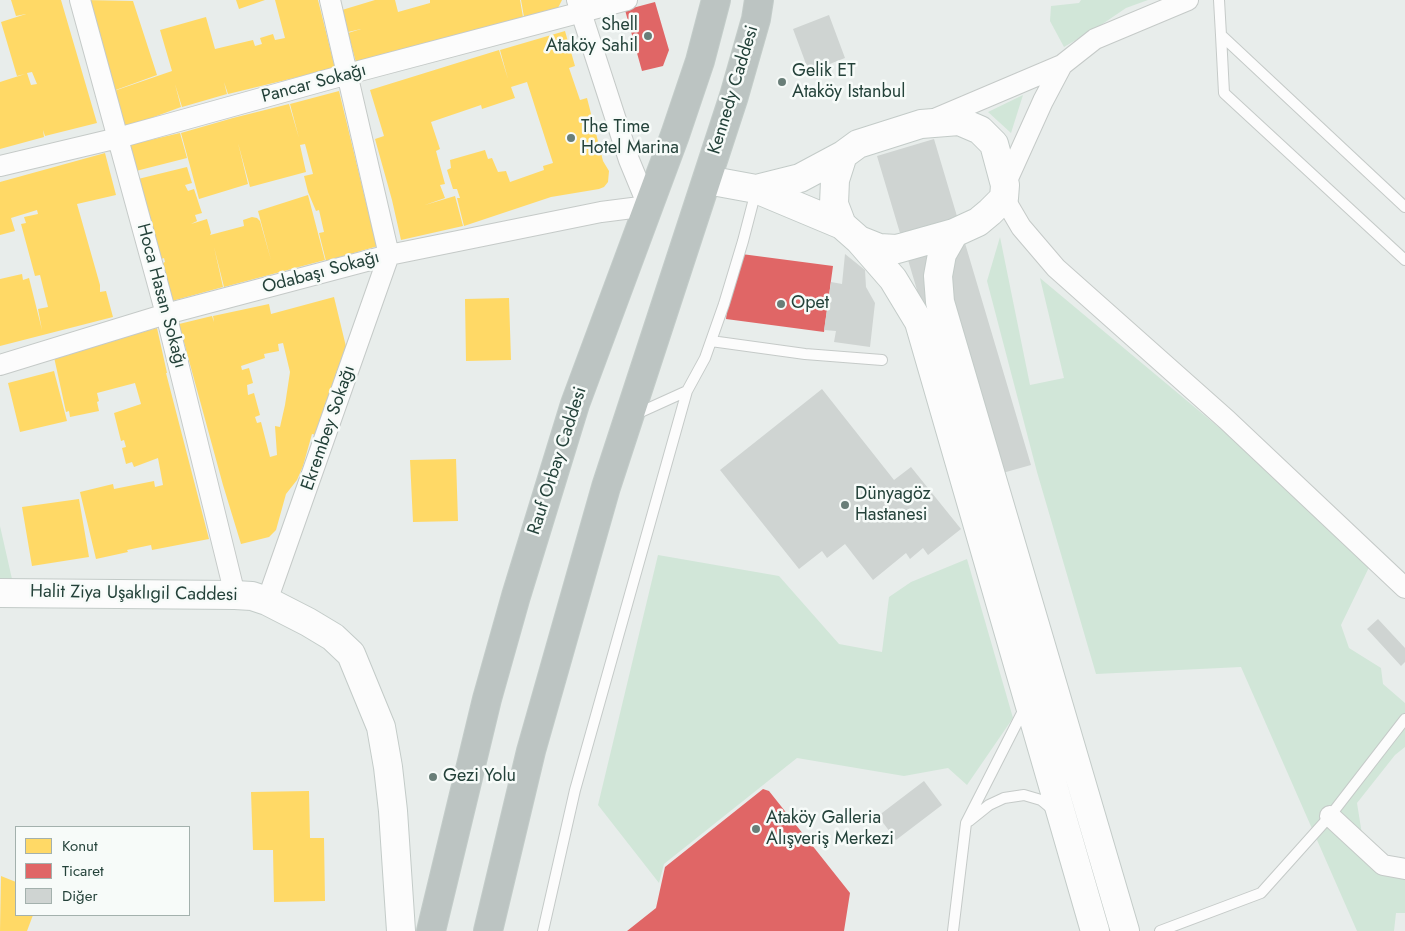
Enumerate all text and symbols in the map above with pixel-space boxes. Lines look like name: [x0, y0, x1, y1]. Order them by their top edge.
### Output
place label: Shell Ataköy Sahil: [546, 15, 638, 58]
street label: Kennedy Caddesi: [704, 23, 764, 157]
marker: Shell Ataköy Sahil: [642, 30, 654, 42]
street label: Pancar Sokağı: [259, 60, 369, 108]
place label: Gelik ET Ataköy Istanbul: [792, 61, 905, 104]
marker: Gelik ET Ataköy Istanbul: [776, 76, 788, 88]
place label: The Time Hotel Marina: [581, 117, 679, 160]
marker: The Time Hotel Marina: [565, 132, 577, 144]
street label: Hoca Hasan Sokağı: [131, 221, 191, 371]
street label: Odabaşı Sokağı: [260, 247, 382, 299]
place label: Opet: [791, 293, 829, 315]
marker: Opet: [775, 298, 787, 310]
street label: Ekrembey Sokağı: [297, 363, 361, 493]
street label: Rauf Orbay Caddesi: [524, 384, 592, 538]
place label: Dünyagöz Hastanesi: [855, 484, 931, 526]
marker: Dünyagöz Hastanesi: [839, 499, 851, 511]
street label: Halit Ziya Uşaklıgil Caddesi: [30, 581, 238, 607]
place label: Gezi Yolu: [443, 766, 516, 788]
marker: Gezi Yolu: [427, 771, 439, 783]
place label: Ataköy Galleria Alışveriş Merkezi: [766, 808, 894, 851]
marker: Ataköy Galleria Alışveriş Merkezi: [750, 823, 762, 835]
legend: [15, 826, 190, 916]
text: Konut: [62, 835, 98, 857]
text: Ticaret: [62, 860, 104, 882]
text: Diğer: [62, 885, 98, 907]

